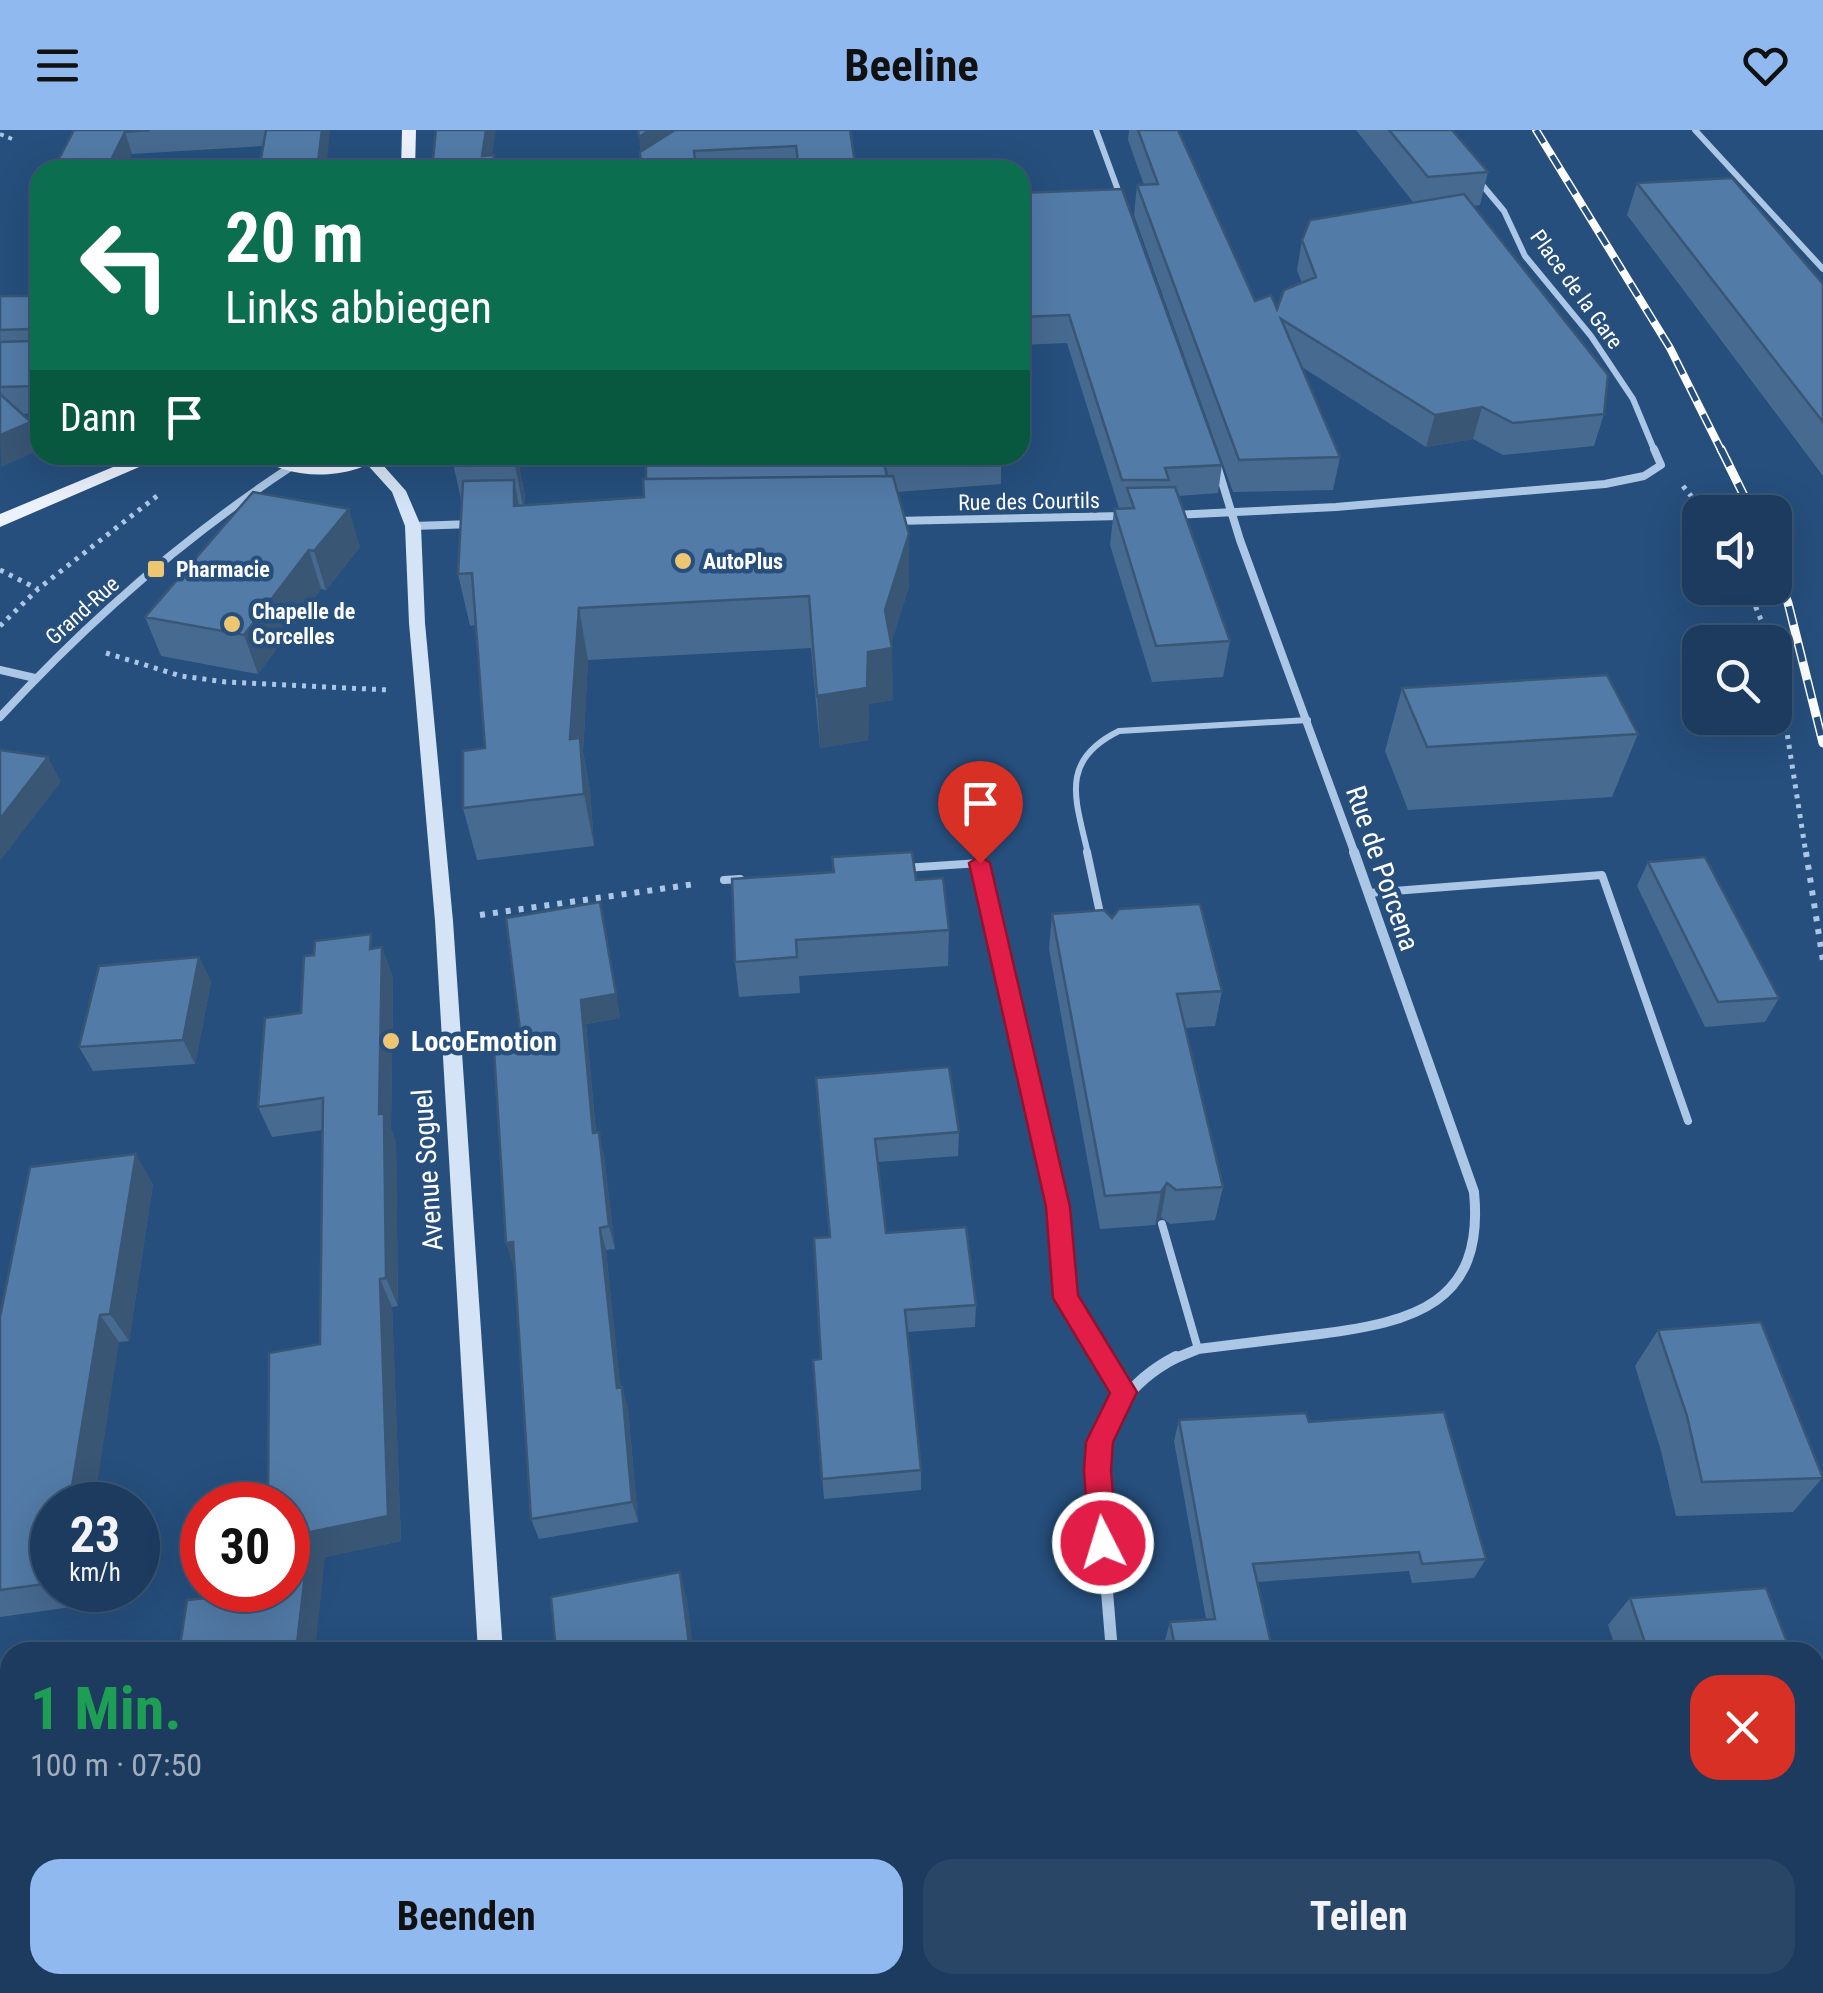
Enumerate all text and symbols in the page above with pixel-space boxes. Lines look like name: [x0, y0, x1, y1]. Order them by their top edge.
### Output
icon: menu: [30, 38, 85, 93]
icon: heart: [1738, 38, 1793, 93]
text: Beeline: [844, 39, 979, 92]
text: 20 m: [225, 197, 364, 279]
icon: left: [60, 200, 190, 330]
street label: Place de la Gare: [1525, 225, 1628, 353]
text: Links abbiegen: [225, 281, 492, 334]
icon: arrive: [157, 390, 212, 445]
text: Dann: [60, 396, 137, 440]
street label: Rue des Courtils: [958, 488, 1100, 515]
map controls: [1682, 495, 1792, 735]
button: sound: [1682, 495, 1792, 605]
place label: AutoPlus: [703, 549, 783, 574]
marker: AutoPlus: [672, 550, 694, 572]
place label: Pharmacie: [176, 557, 270, 582]
marker: Pharmacie: [145, 558, 167, 580]
street label: Grand-Rue: [41, 571, 124, 650]
place label: Chapelle de Corcelles: [252, 599, 355, 649]
marker: Chapelle de Corcelles: [221, 613, 243, 635]
button: search: [1682, 625, 1792, 735]
pin: [938, 761, 1023, 864]
icon: arrive: [953, 776, 1008, 831]
street label: Rue de Porcena: [1339, 781, 1426, 955]
place label: LocoEmotion: [411, 1025, 557, 1058]
marker: LocoEmotion: [380, 1030, 402, 1052]
street label: Avenue Soguel: [405, 1088, 450, 1252]
speed limit sign: 30: [180, 1482, 310, 1612]
position arrow: [1051, 1491, 1155, 1595]
text: 23: [70, 1506, 120, 1564]
text: km/h: [69, 1558, 121, 1587]
text: 1 Min.: [30, 1673, 182, 1744]
button: close: [1690, 1675, 1795, 1780]
text: 100 m · 07:50: [30, 1746, 202, 1784]
button: Beenden: [30, 1859, 903, 1974]
button: Teilen: [923, 1859, 1795, 1974]

